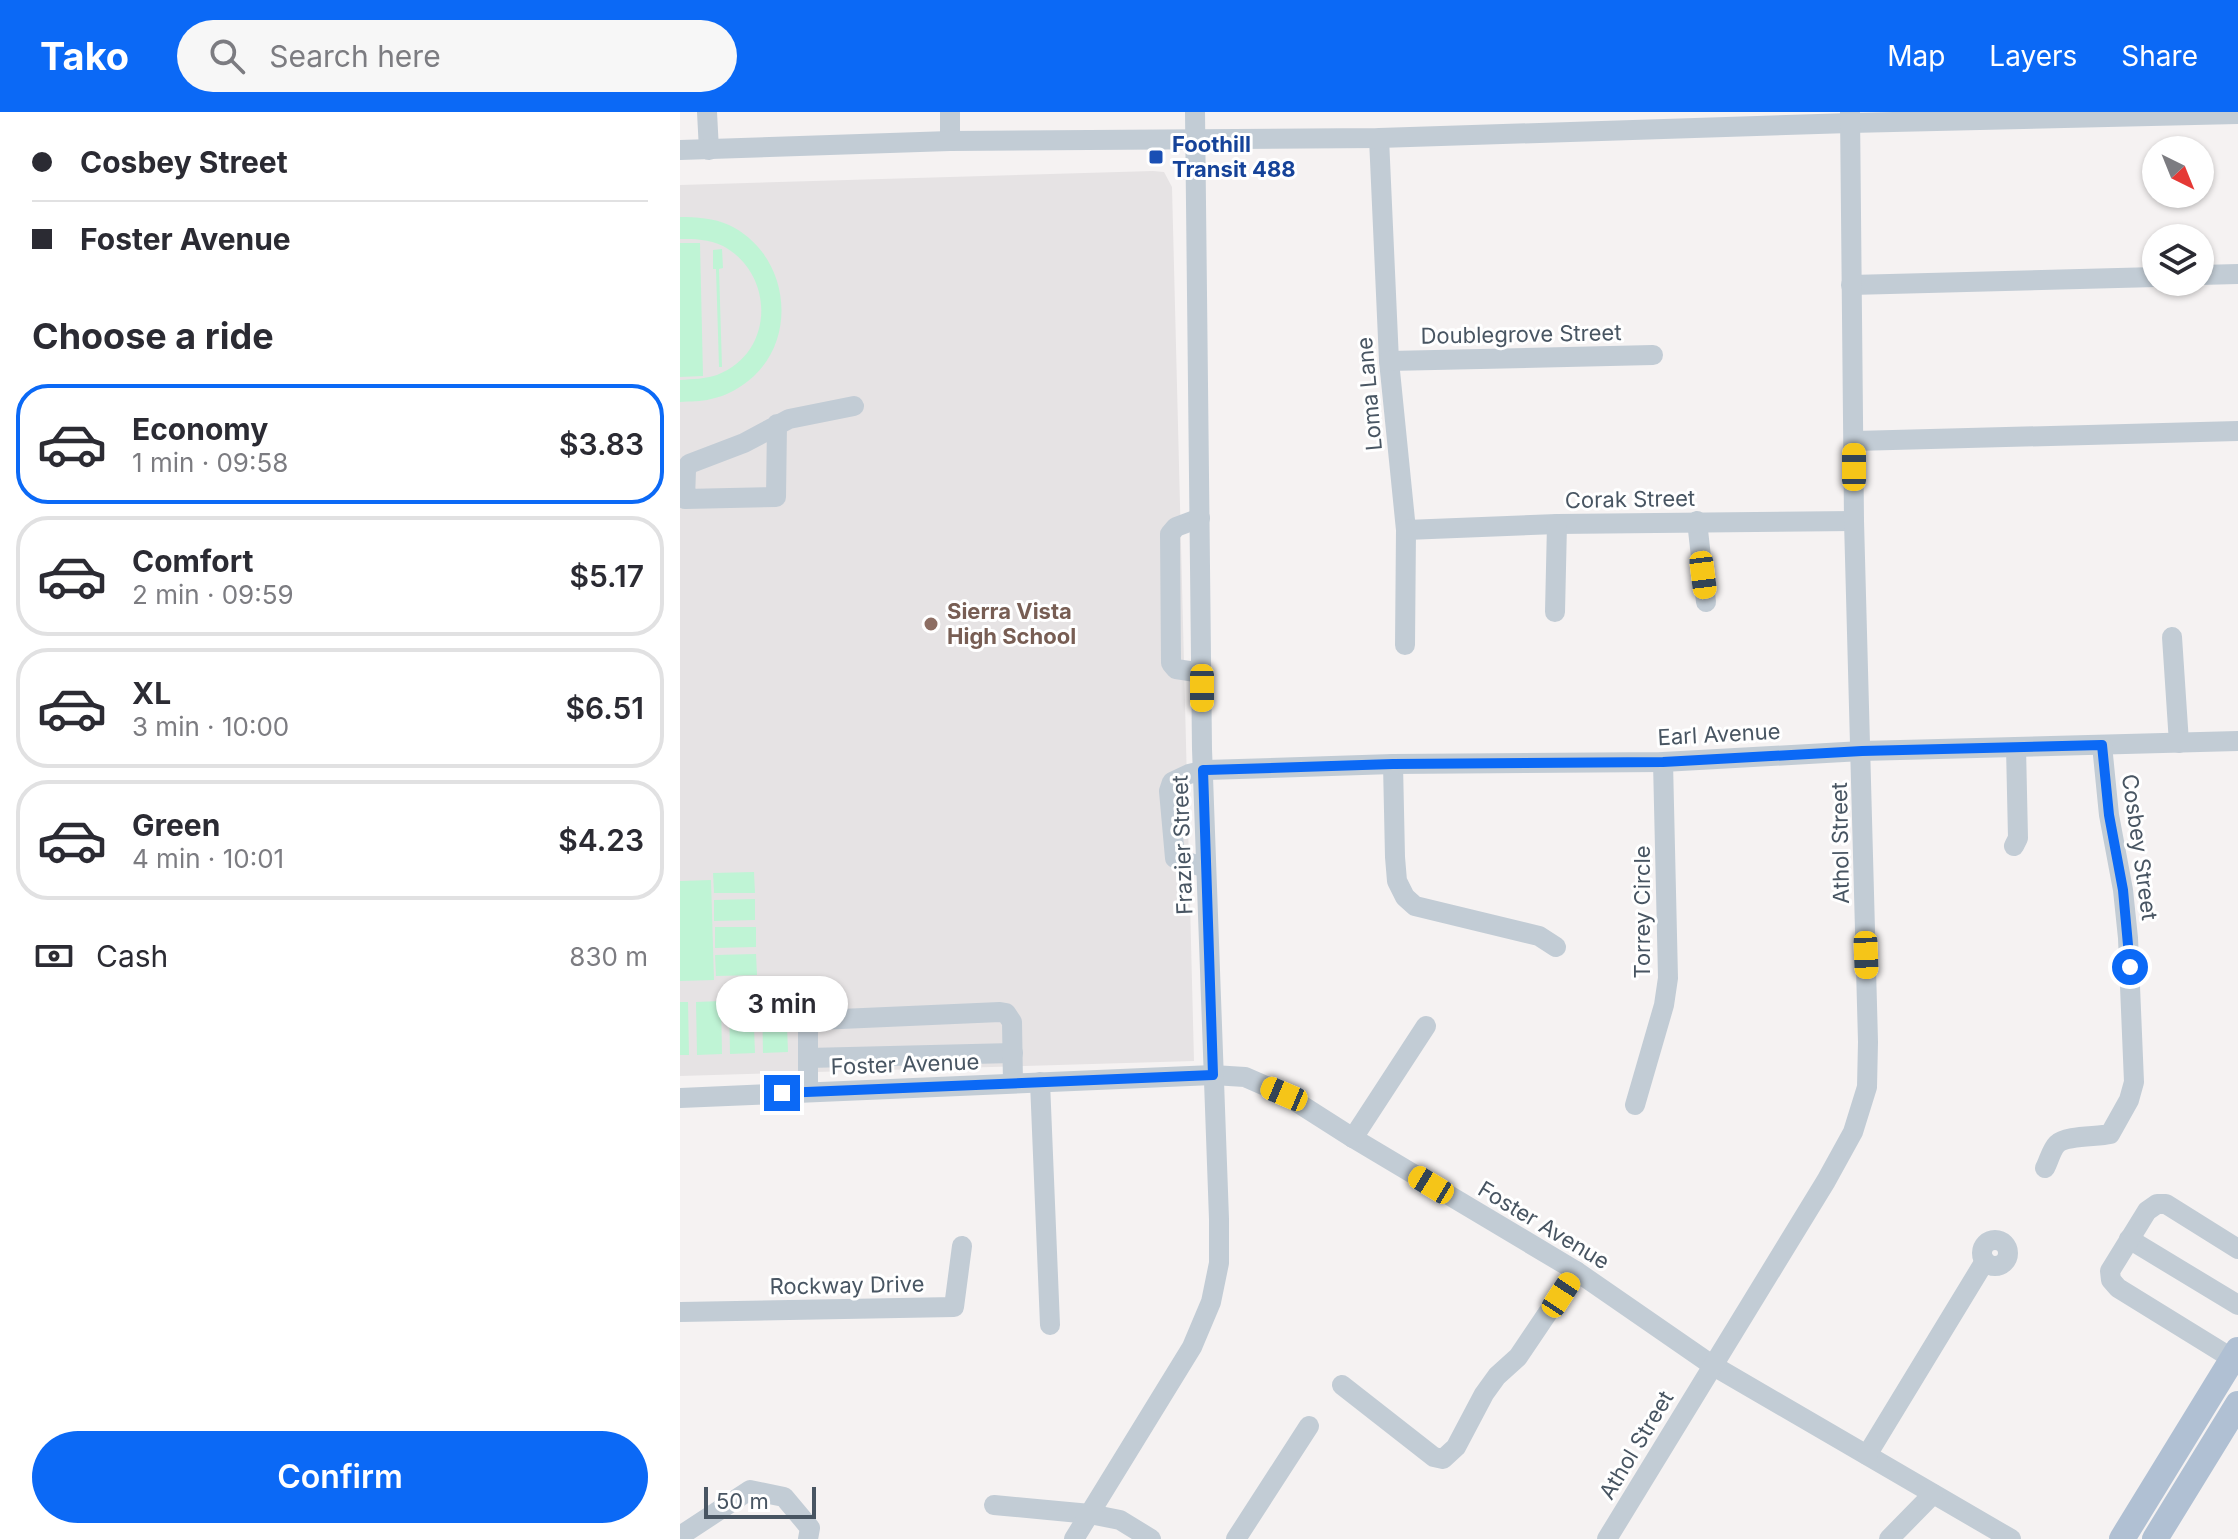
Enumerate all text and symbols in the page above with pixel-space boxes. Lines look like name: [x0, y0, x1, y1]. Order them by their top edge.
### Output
search box: [177, 20, 737, 92]
text: Tako: [40, 33, 129, 79]
icon: search: [205, 34, 249, 78]
text: Search here: [269, 38, 441, 74]
text: Map: [1887, 39, 1945, 73]
text: Layers: [1989, 39, 2077, 73]
text: Share: [2121, 39, 2198, 73]
place label: Foothill Transit 488: [1172, 131, 1296, 182]
north arrow: [2142, 136, 2214, 208]
map controls: [2142, 136, 2214, 296]
text: Cosbey Street: [80, 144, 288, 180]
marker: Foothill Transit 488: [1147, 148, 1165, 166]
text: Foster Avenue: [80, 221, 291, 257]
button: layers: [2142, 224, 2214, 296]
text: Choose a ride: [32, 314, 274, 358]
street label: Doublegrove Street: [1420, 319, 1622, 349]
street label: Loma Lane: [1351, 336, 1387, 452]
icon: car: [36, 408, 108, 480]
text: Economy: [132, 411, 268, 447]
text: $3.83: [559, 426, 644, 462]
car: [1842, 443, 1866, 491]
text: 1 min · 09:58: [132, 447, 288, 478]
street label: Corak Street: [1565, 485, 1695, 513]
icon: car: [36, 540, 108, 612]
text: Comfort: [132, 543, 253, 579]
car: [1688, 550, 1718, 600]
text: $5.17: [569, 558, 644, 594]
text: 2 min · 09:59: [132, 579, 294, 610]
place label: Sierra Vista High School: [947, 598, 1076, 649]
marker: Sierra Vista High School: [922, 615, 940, 633]
car: [1190, 664, 1214, 712]
icon: car: [36, 672, 108, 744]
text: XL: [132, 675, 171, 711]
text: $6.51: [565, 690, 644, 726]
text: 3 min · 10:00: [132, 711, 289, 742]
street label: Earl Avenue: [1657, 718, 1781, 750]
street label: Cosbey Street: [2117, 772, 2163, 922]
street label: Frazier Street: [1167, 775, 1197, 915]
street label: Athol Street: [1826, 782, 1854, 904]
icon: car: [36, 804, 108, 876]
text: Green: [132, 807, 220, 843]
text: $4.23: [558, 822, 644, 858]
text: 4 min · 10:01: [132, 843, 284, 874]
street label: Torrey Circle: [1629, 845, 1655, 979]
car: [1853, 931, 1879, 979]
icon: cash: [32, 934, 76, 978]
text: Cash: [96, 938, 168, 974]
text: 830 m: [569, 941, 648, 972]
route start: [2112, 949, 2148, 985]
callout: 3 min: [716, 977, 848, 1033]
text: 3 min: [747, 988, 817, 1019]
street label: Foster Avenue: [830, 1048, 980, 1080]
car: [1257, 1074, 1311, 1114]
route end: [764, 1075, 800, 1111]
car: [1404, 1162, 1458, 1208]
street label: Foster Avenue: [1474, 1176, 1614, 1274]
car: [1538, 1268, 1584, 1322]
street label: Rockway Drive: [769, 1271, 925, 1299]
street label: Athol Street: [1594, 1386, 1678, 1504]
button: Confirm: [32, 1431, 648, 1523]
scale bar: [704, 1483, 816, 1519]
text: 50 m: [716, 1488, 769, 1514]

